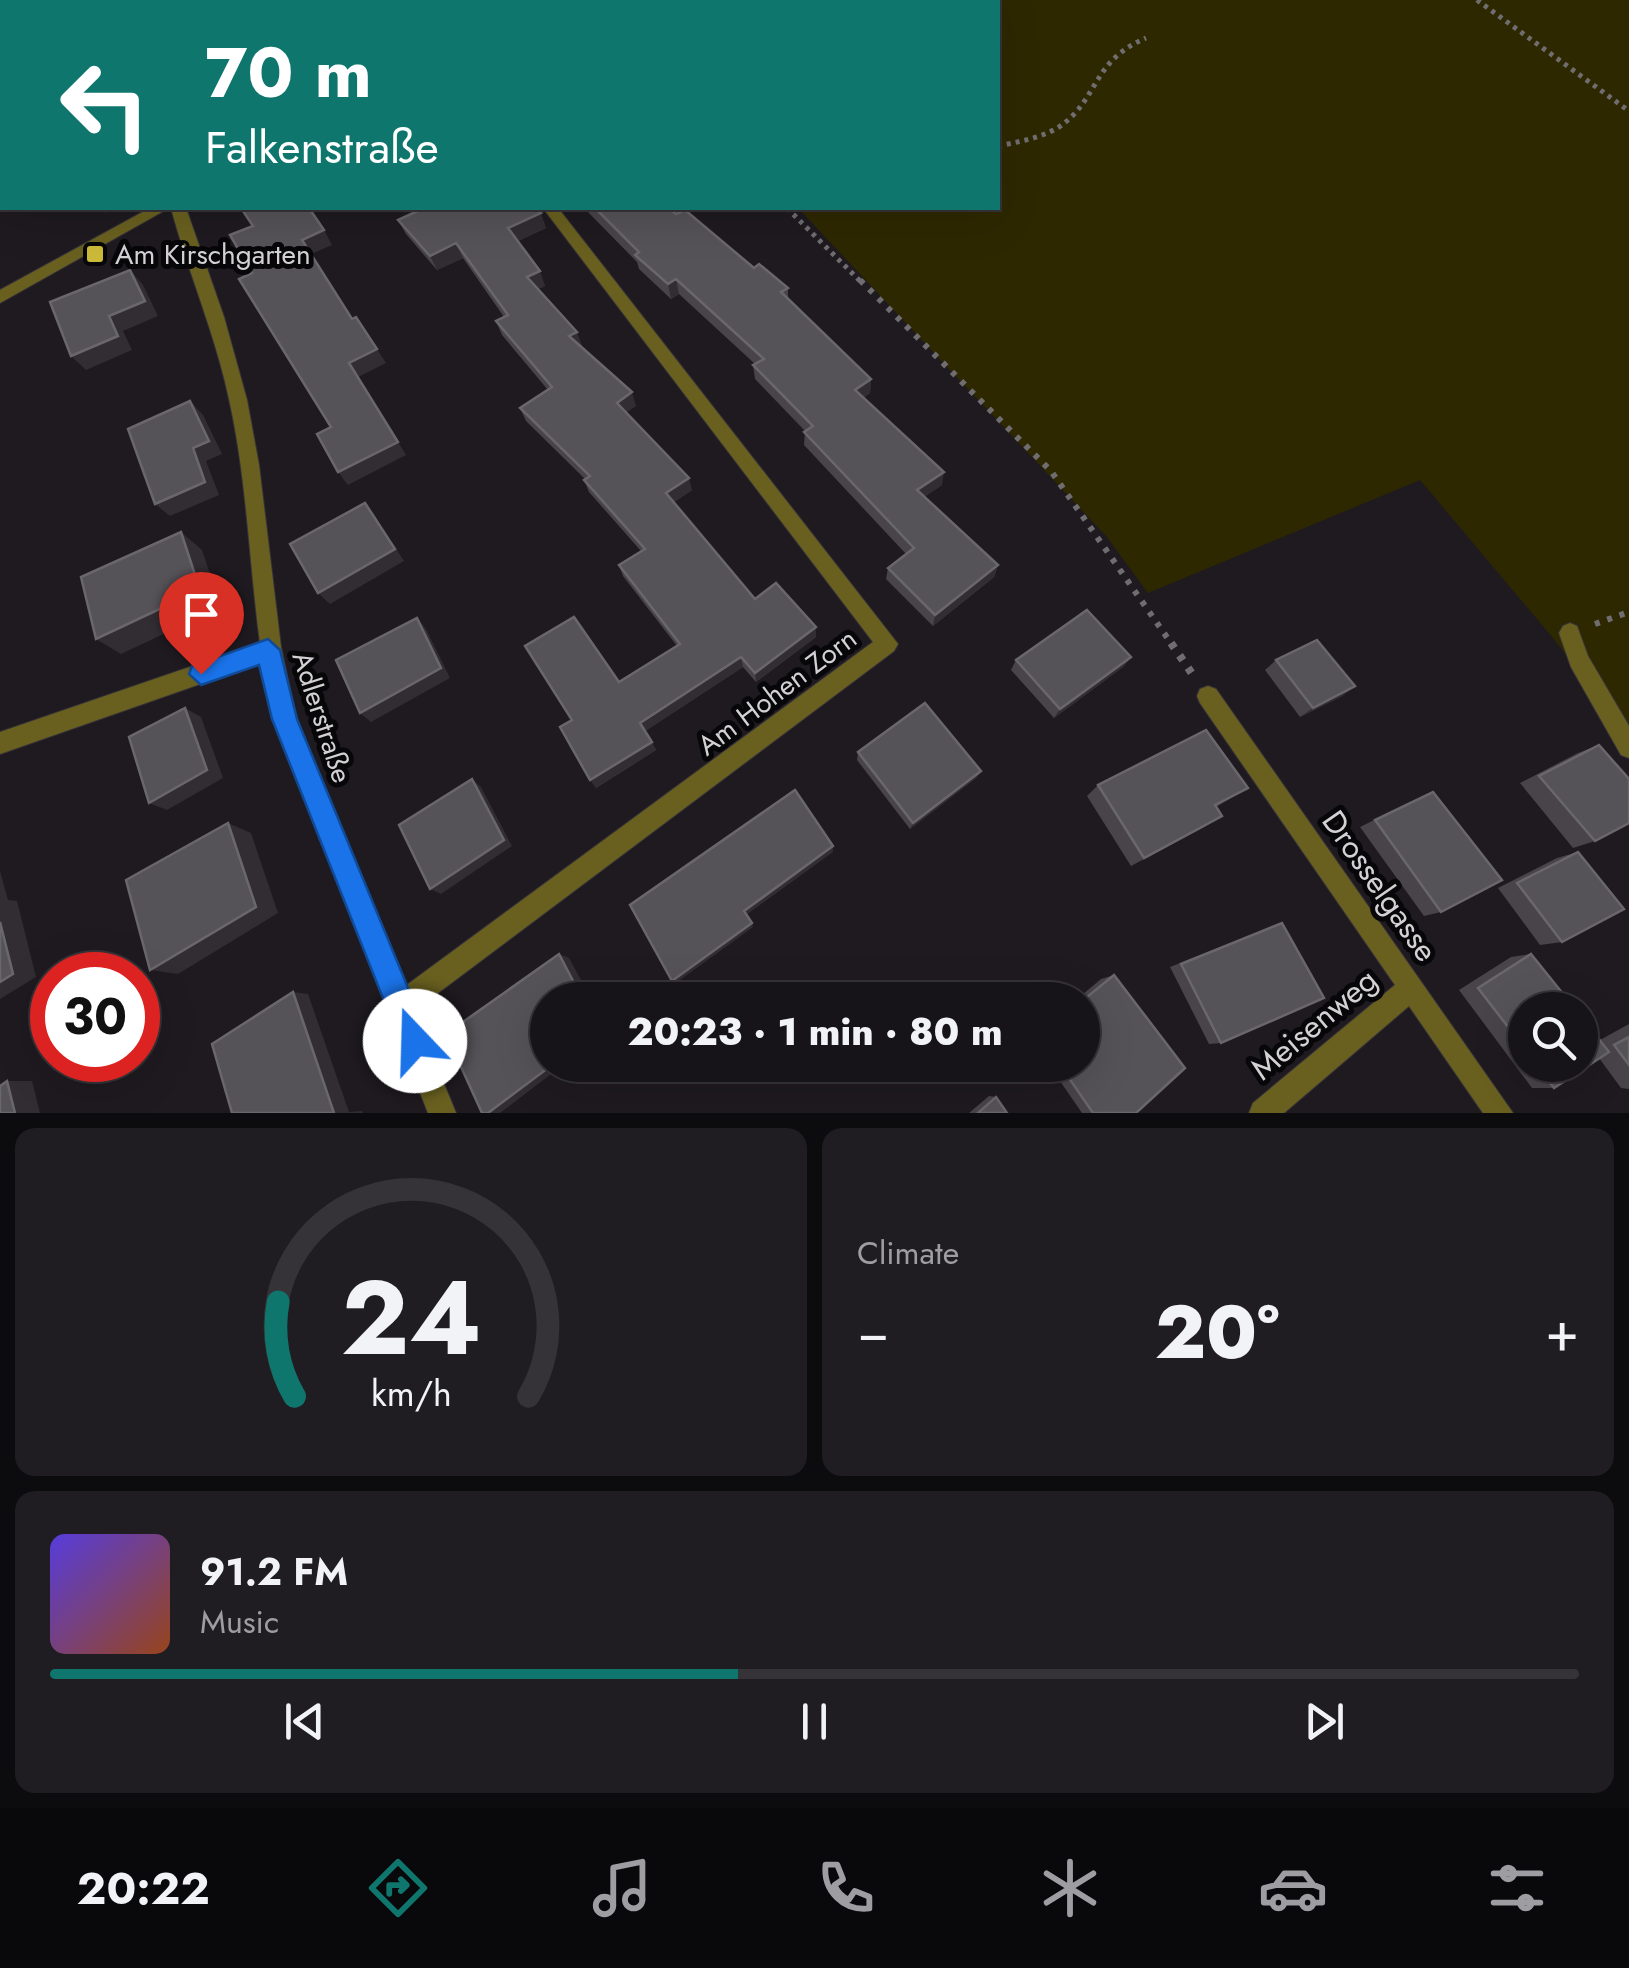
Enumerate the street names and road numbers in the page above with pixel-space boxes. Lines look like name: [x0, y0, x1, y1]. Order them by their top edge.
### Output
street label: Am Hohen Zorn: [689, 618, 865, 766]
street label: Adlerstraße: [281, 646, 363, 788]
street label: Drosselgasse: [1311, 801, 1449, 971]
street label: Meisenweg: [1241, 957, 1387, 1091]

